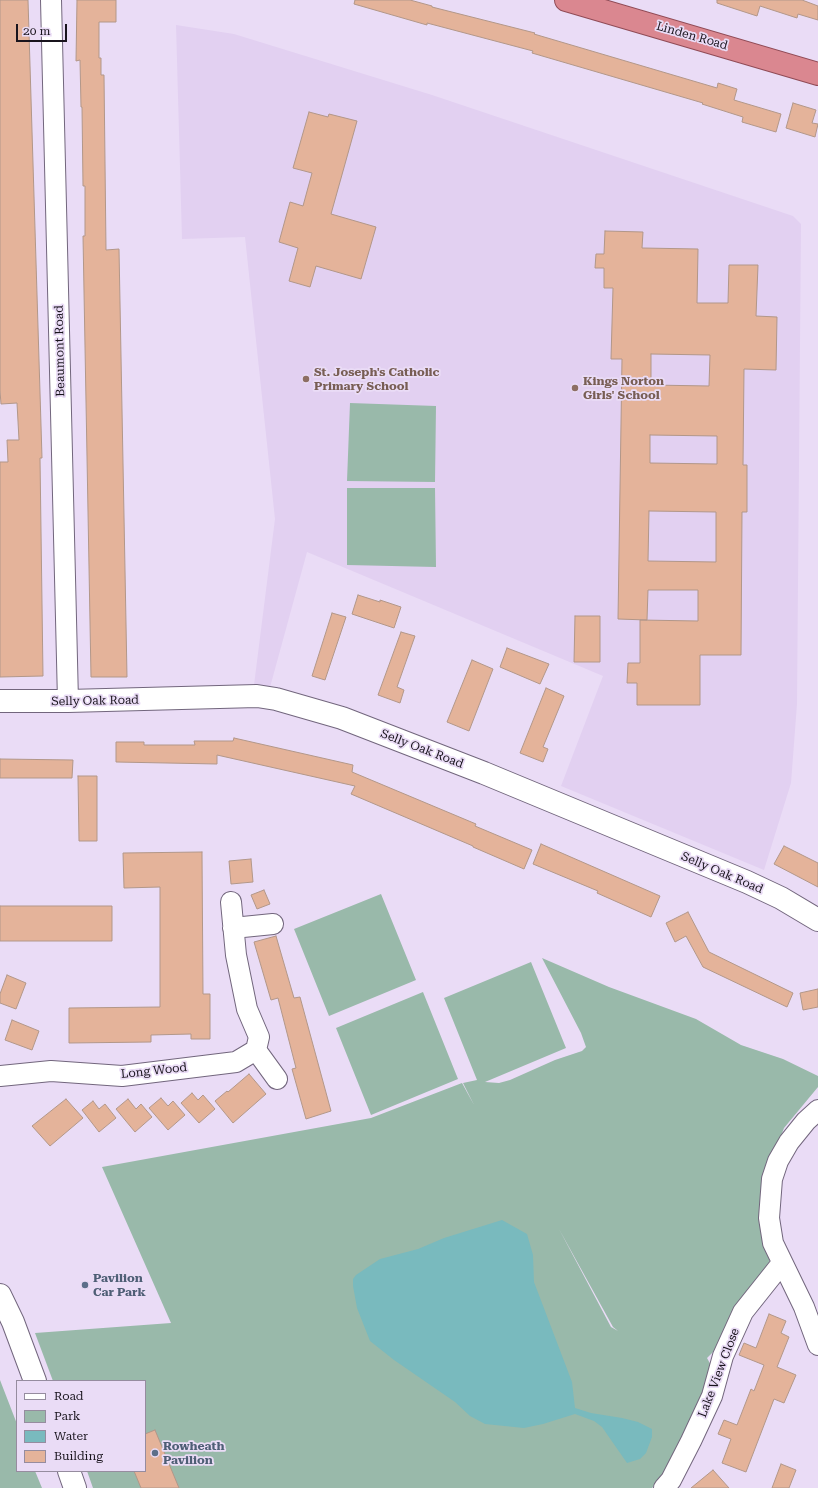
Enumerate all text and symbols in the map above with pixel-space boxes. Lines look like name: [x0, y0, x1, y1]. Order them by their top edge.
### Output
scale bar: [18, 16, 69, 42]
street label: Linden Road: [655, 19, 729, 53]
text: 20 m: [23, 24, 50, 38]
street label: Beaumont Road: [52, 305, 68, 397]
place label: St. Joseph's Catholic Primary School: [314, 365, 439, 393]
marker: St. Joseph's Catholic Primary School: [301, 374, 311, 384]
place label: Kings Norton Girls' School: [583, 374, 664, 402]
marker: Kings Norton Girls' School: [570, 383, 580, 393]
street label: Selly Oak Road: [51, 693, 139, 709]
street label: Selly Oak Road: [378, 727, 466, 771]
street label: Selly Oak Road: [679, 849, 765, 897]
street label: Long Wood: [120, 1060, 188, 1082]
place label: Pavilion Car Park: [93, 1271, 146, 1299]
marker: Pavilion Car Park: [80, 1280, 90, 1290]
street label: Lake View Close: [695, 1326, 743, 1420]
legend: [16, 1380, 146, 1472]
text: Road: [54, 1389, 83, 1403]
text: Park: [54, 1409, 80, 1423]
text: Water: [54, 1429, 88, 1443]
place label: Rowheath Pavilion: [163, 1439, 224, 1467]
marker: Rowheath Pavilion: [150, 1448, 160, 1458]
text: Building: [54, 1449, 103, 1463]

